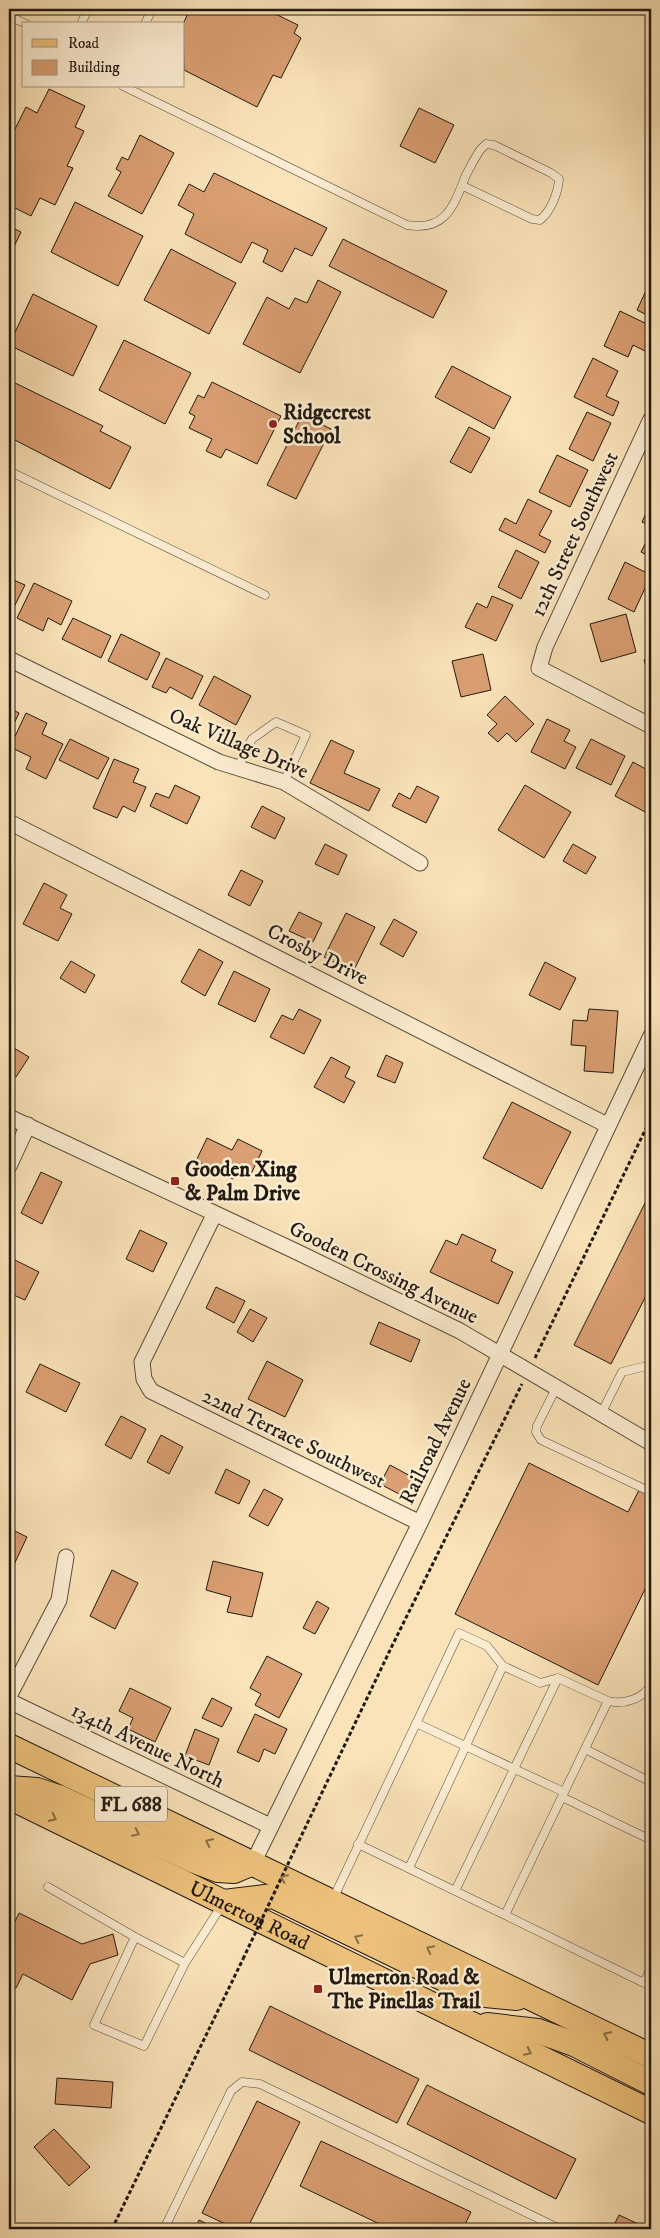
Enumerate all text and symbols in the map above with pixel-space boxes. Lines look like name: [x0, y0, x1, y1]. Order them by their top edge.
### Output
legend: [22, 22, 185, 88]
text: Road: [68, 34, 100, 53]
text: Building: [68, 58, 120, 77]
place label: Ridgecrest School: [283, 400, 371, 450]
marker: Ridgecrest School: [267, 418, 279, 430]
street label: 12th Street Southwest: [525, 447, 625, 621]
street label: Oak Village Drive: [165, 703, 313, 785]
street label: Crosby Drive: [263, 918, 373, 992]
place label: Gooden Xing & Palm Drive: [185, 1157, 300, 1207]
marker: Gooden Xing & Palm Drive: [169, 1175, 181, 1187]
street label: Gooden Crossing Avenue: [285, 1216, 483, 1330]
street label: Railroad Avenue: [394, 1374, 478, 1509]
street label: 22nd Terrace Southwest: [198, 1383, 390, 1495]
street label: 134th Avenue North: [67, 1698, 229, 1794]
road number: FL 688: [95, 1786, 167, 1822]
one-way arrow: [47, 1812, 56, 1822]
one-way arrow: [131, 1827, 140, 1837]
one-way arrow: [205, 1838, 214, 1848]
one-way arrow: [280, 1874, 289, 1884]
street label: Ulmerton Road: [185, 1875, 314, 1957]
one-way arrow: [355, 1934, 364, 1944]
one-way arrow: [426, 1945, 435, 1955]
place label: Ulmerton Road & The Pinellas Trail: [327, 1965, 481, 2015]
marker: Ulmerton Road & The Pinellas Trail: [312, 1983, 324, 1995]
one-way arrow: [603, 2031, 612, 2042]
one-way arrow: [523, 2046, 532, 2056]

